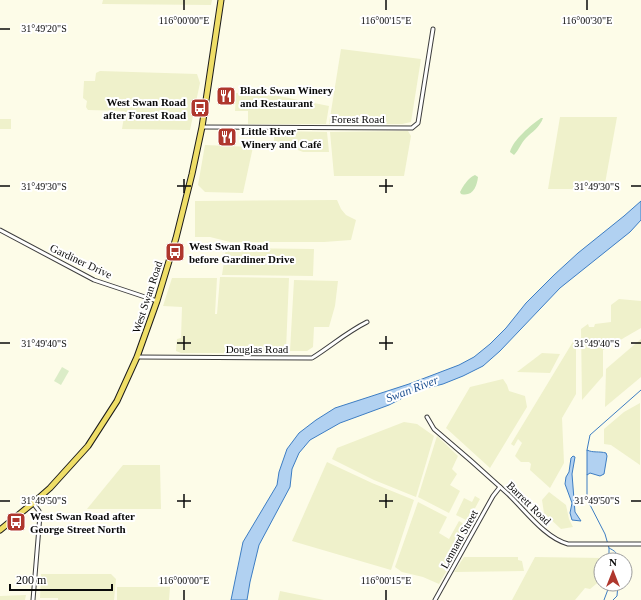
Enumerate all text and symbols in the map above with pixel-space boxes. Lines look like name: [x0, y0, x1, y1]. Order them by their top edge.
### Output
text: 116°00'00"E: [159, 15, 209, 26]
text: 116°00'15"E: [361, 15, 411, 26]
text: 116°00'30"E: [562, 15, 612, 26]
text: 31°49'20"S: [21, 23, 67, 34]
place label: Black Swan Winery and Restaurant: [240, 84, 334, 109]
restaurant icon: Black Swan Winery and Restaurant: [215, 85, 237, 107]
place label: West Swan Road after Forest Road: [103, 96, 186, 121]
bus stop icon: West Swan Road after Forest Road: [189, 97, 211, 119]
street label: Forest Road: [331, 113, 385, 125]
place label: Little River Winery and Café: [241, 125, 322, 150]
restaurant icon: Little River Winery and Café: [216, 126, 238, 148]
text: 31°49'30"S: [21, 181, 67, 192]
text: 31°49'30"S: [574, 181, 620, 192]
place label: West Swan Road before Gardiner Drive: [189, 240, 294, 265]
street label: Gardiner Drive: [48, 241, 114, 281]
bus stop icon: West Swan Road before Gardiner Drive: [164, 241, 186, 263]
street label: West Swan Road: [130, 259, 164, 334]
text: 31°49'40"S: [21, 338, 67, 349]
text: 31°49'40"S: [574, 338, 620, 349]
street label: Douglas Road: [226, 343, 289, 355]
water label: Swan River: [384, 372, 440, 405]
street label: Barrett Road: [505, 479, 554, 527]
text: 31°49'50"S: [21, 495, 67, 506]
text: 31°49'50"S: [574, 495, 620, 506]
street label: Lennard Street: [438, 508, 480, 570]
place label: West Swan Road after George Street North: [30, 510, 135, 535]
bus stop icon: West Swan Road after George Street North: [5, 511, 27, 533]
north arrow: [593, 552, 633, 592]
text: N: [609, 556, 617, 568]
scale bar: [10, 566, 112, 592]
text: 200 m: [16, 573, 47, 587]
text: 116°00'00"E: [159, 575, 209, 586]
text: 116°00'15"E: [361, 575, 411, 586]

